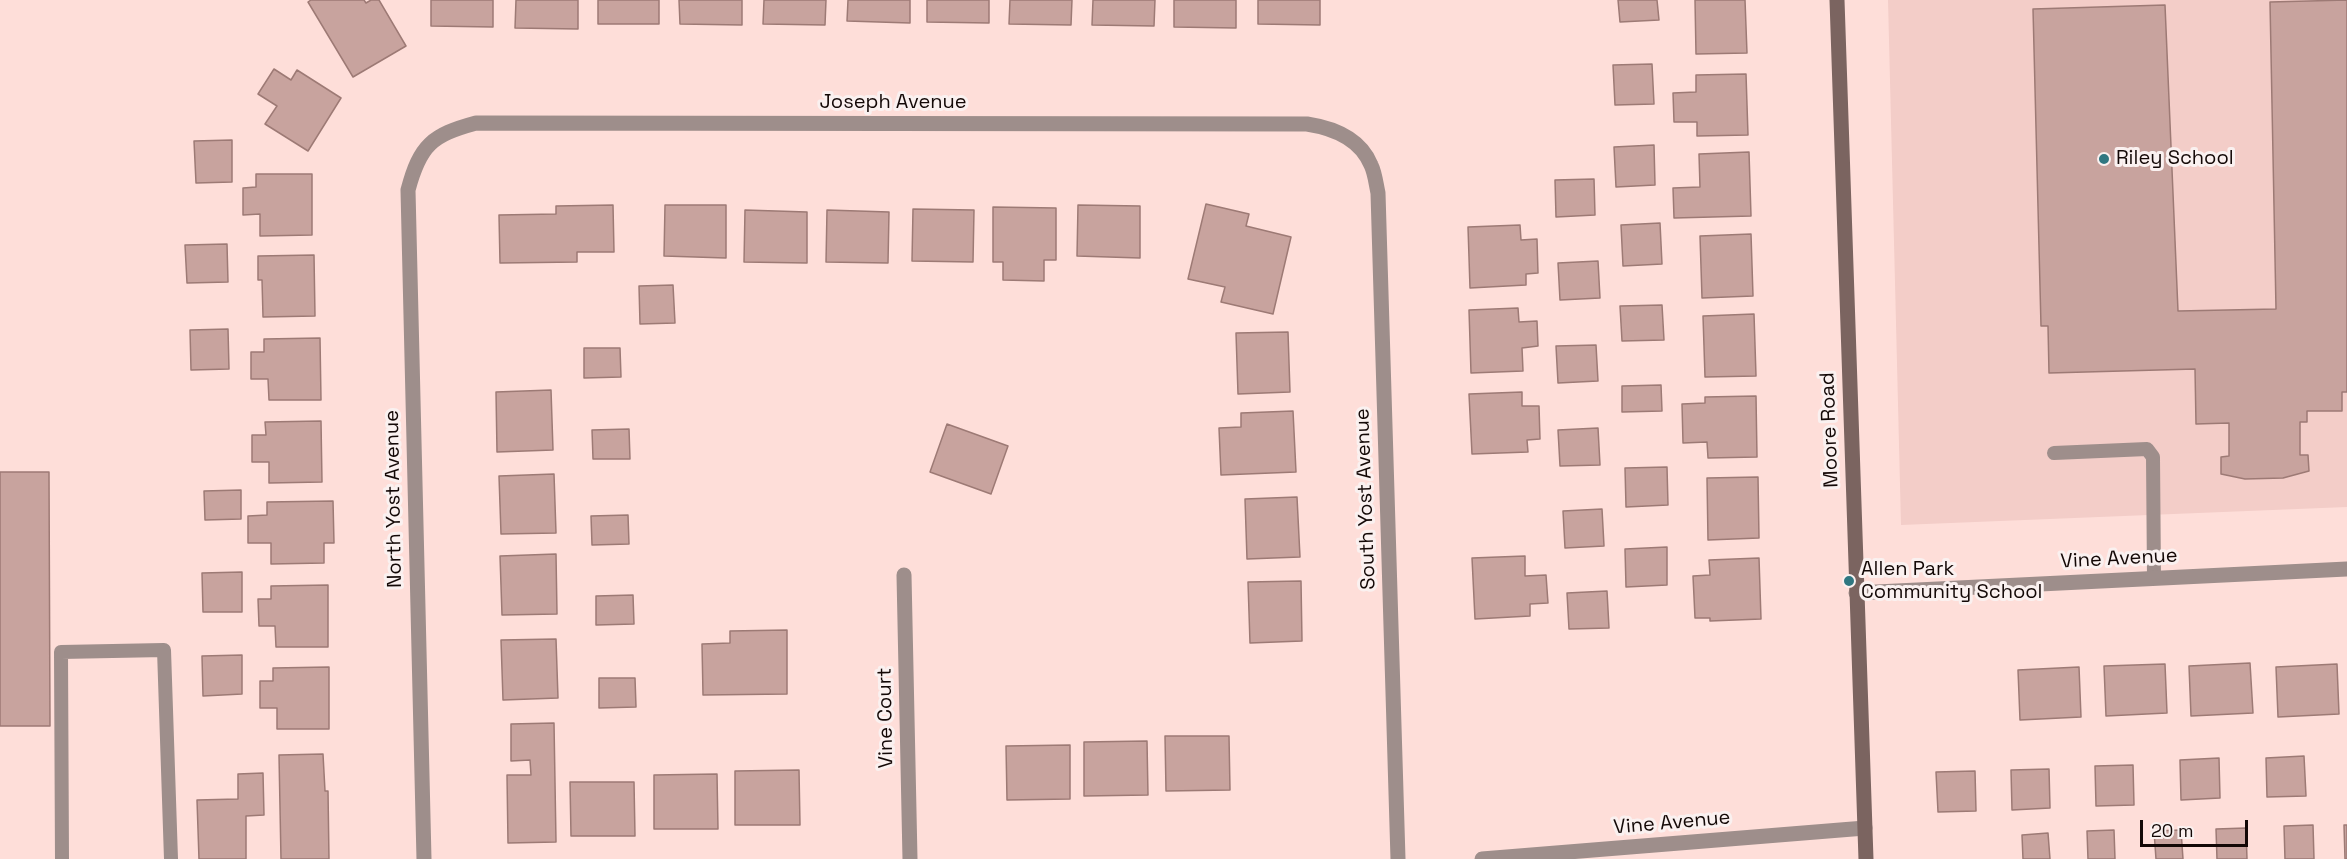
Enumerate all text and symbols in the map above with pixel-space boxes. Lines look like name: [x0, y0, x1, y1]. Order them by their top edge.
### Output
street label: Joseph Avenue: [819, 91, 967, 115]
place label: Riley School: [2116, 147, 2234, 171]
marker: Riley School: [2097, 152, 2111, 166]
street label: Moore Road: [1816, 372, 1844, 488]
street label: South Yost Avenue: [1351, 408, 1381, 590]
street label: North Yost Avenue: [380, 410, 408, 588]
street label: Vine Avenue: [2060, 544, 2178, 574]
place label: Allen Park Community School: [1861, 558, 2043, 605]
marker: Allen Park Community School: [1842, 574, 1856, 588]
street label: Vine Court: [873, 667, 899, 769]
street label: Vine Avenue: [1613, 806, 1731, 840]
scale bar: [2143, 808, 2251, 846]
text: 20 m: [2151, 819, 2194, 842]

